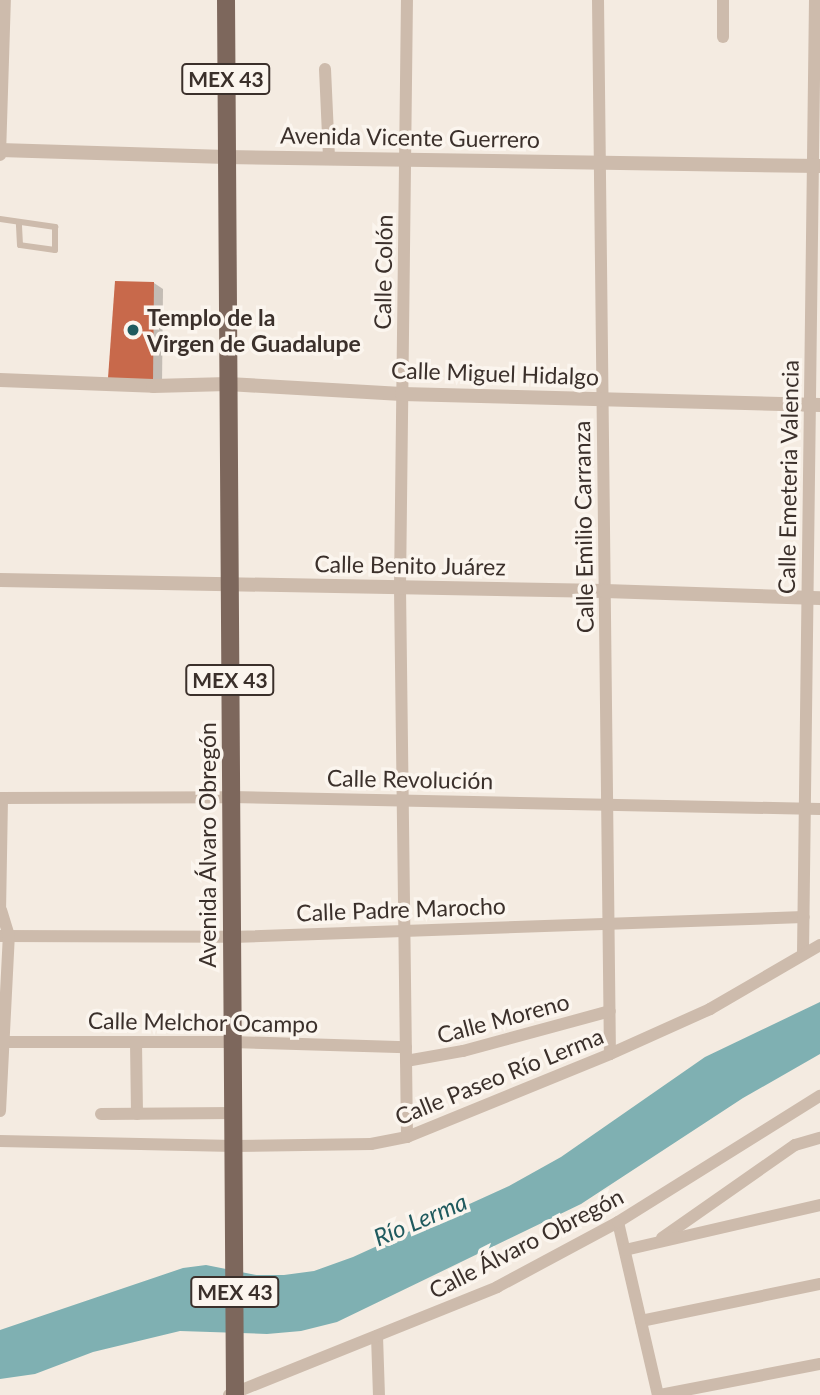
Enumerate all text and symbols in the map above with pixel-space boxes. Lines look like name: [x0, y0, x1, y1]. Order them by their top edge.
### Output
road number: MEX 43: [180, 62, 272, 96]
street label: Avenida Vicente Guerrero: [279, 121, 541, 153]
street label: Calle Colón: [368, 214, 398, 330]
place label: Templo de la Virgen de Guadalupe: [147, 303, 361, 357]
marker: Templo de la Virgen de Guadalupe: [125, 322, 141, 338]
street label: Calle Miguel Hidalgo: [391, 356, 599, 390]
street label: Calle Emeteria Valencia: [772, 359, 804, 595]
street label: Calle Emilio Carranza: [567, 421, 599, 633]
street label: Calle Benito Juárez: [314, 550, 506, 580]
road number: MEX 43: [184, 662, 276, 698]
street label: Avenida Álvaro Obregón: [193, 722, 221, 968]
street label: Calle Revolución: [327, 764, 493, 794]
street label: Calle Padre Marocho: [296, 892, 506, 926]
street label: Calle Moreno: [434, 987, 572, 1049]
street label: Calle Melchor Ocampo: [87, 1006, 319, 1038]
street label: Calle Paseo Río Lerma: [391, 1022, 607, 1130]
street label: Calle Álvaro Obregón: [424, 1182, 628, 1304]
water label: Río Lerma: [369, 1186, 471, 1252]
road number: MEX 43: [190, 1274, 280, 1310]

